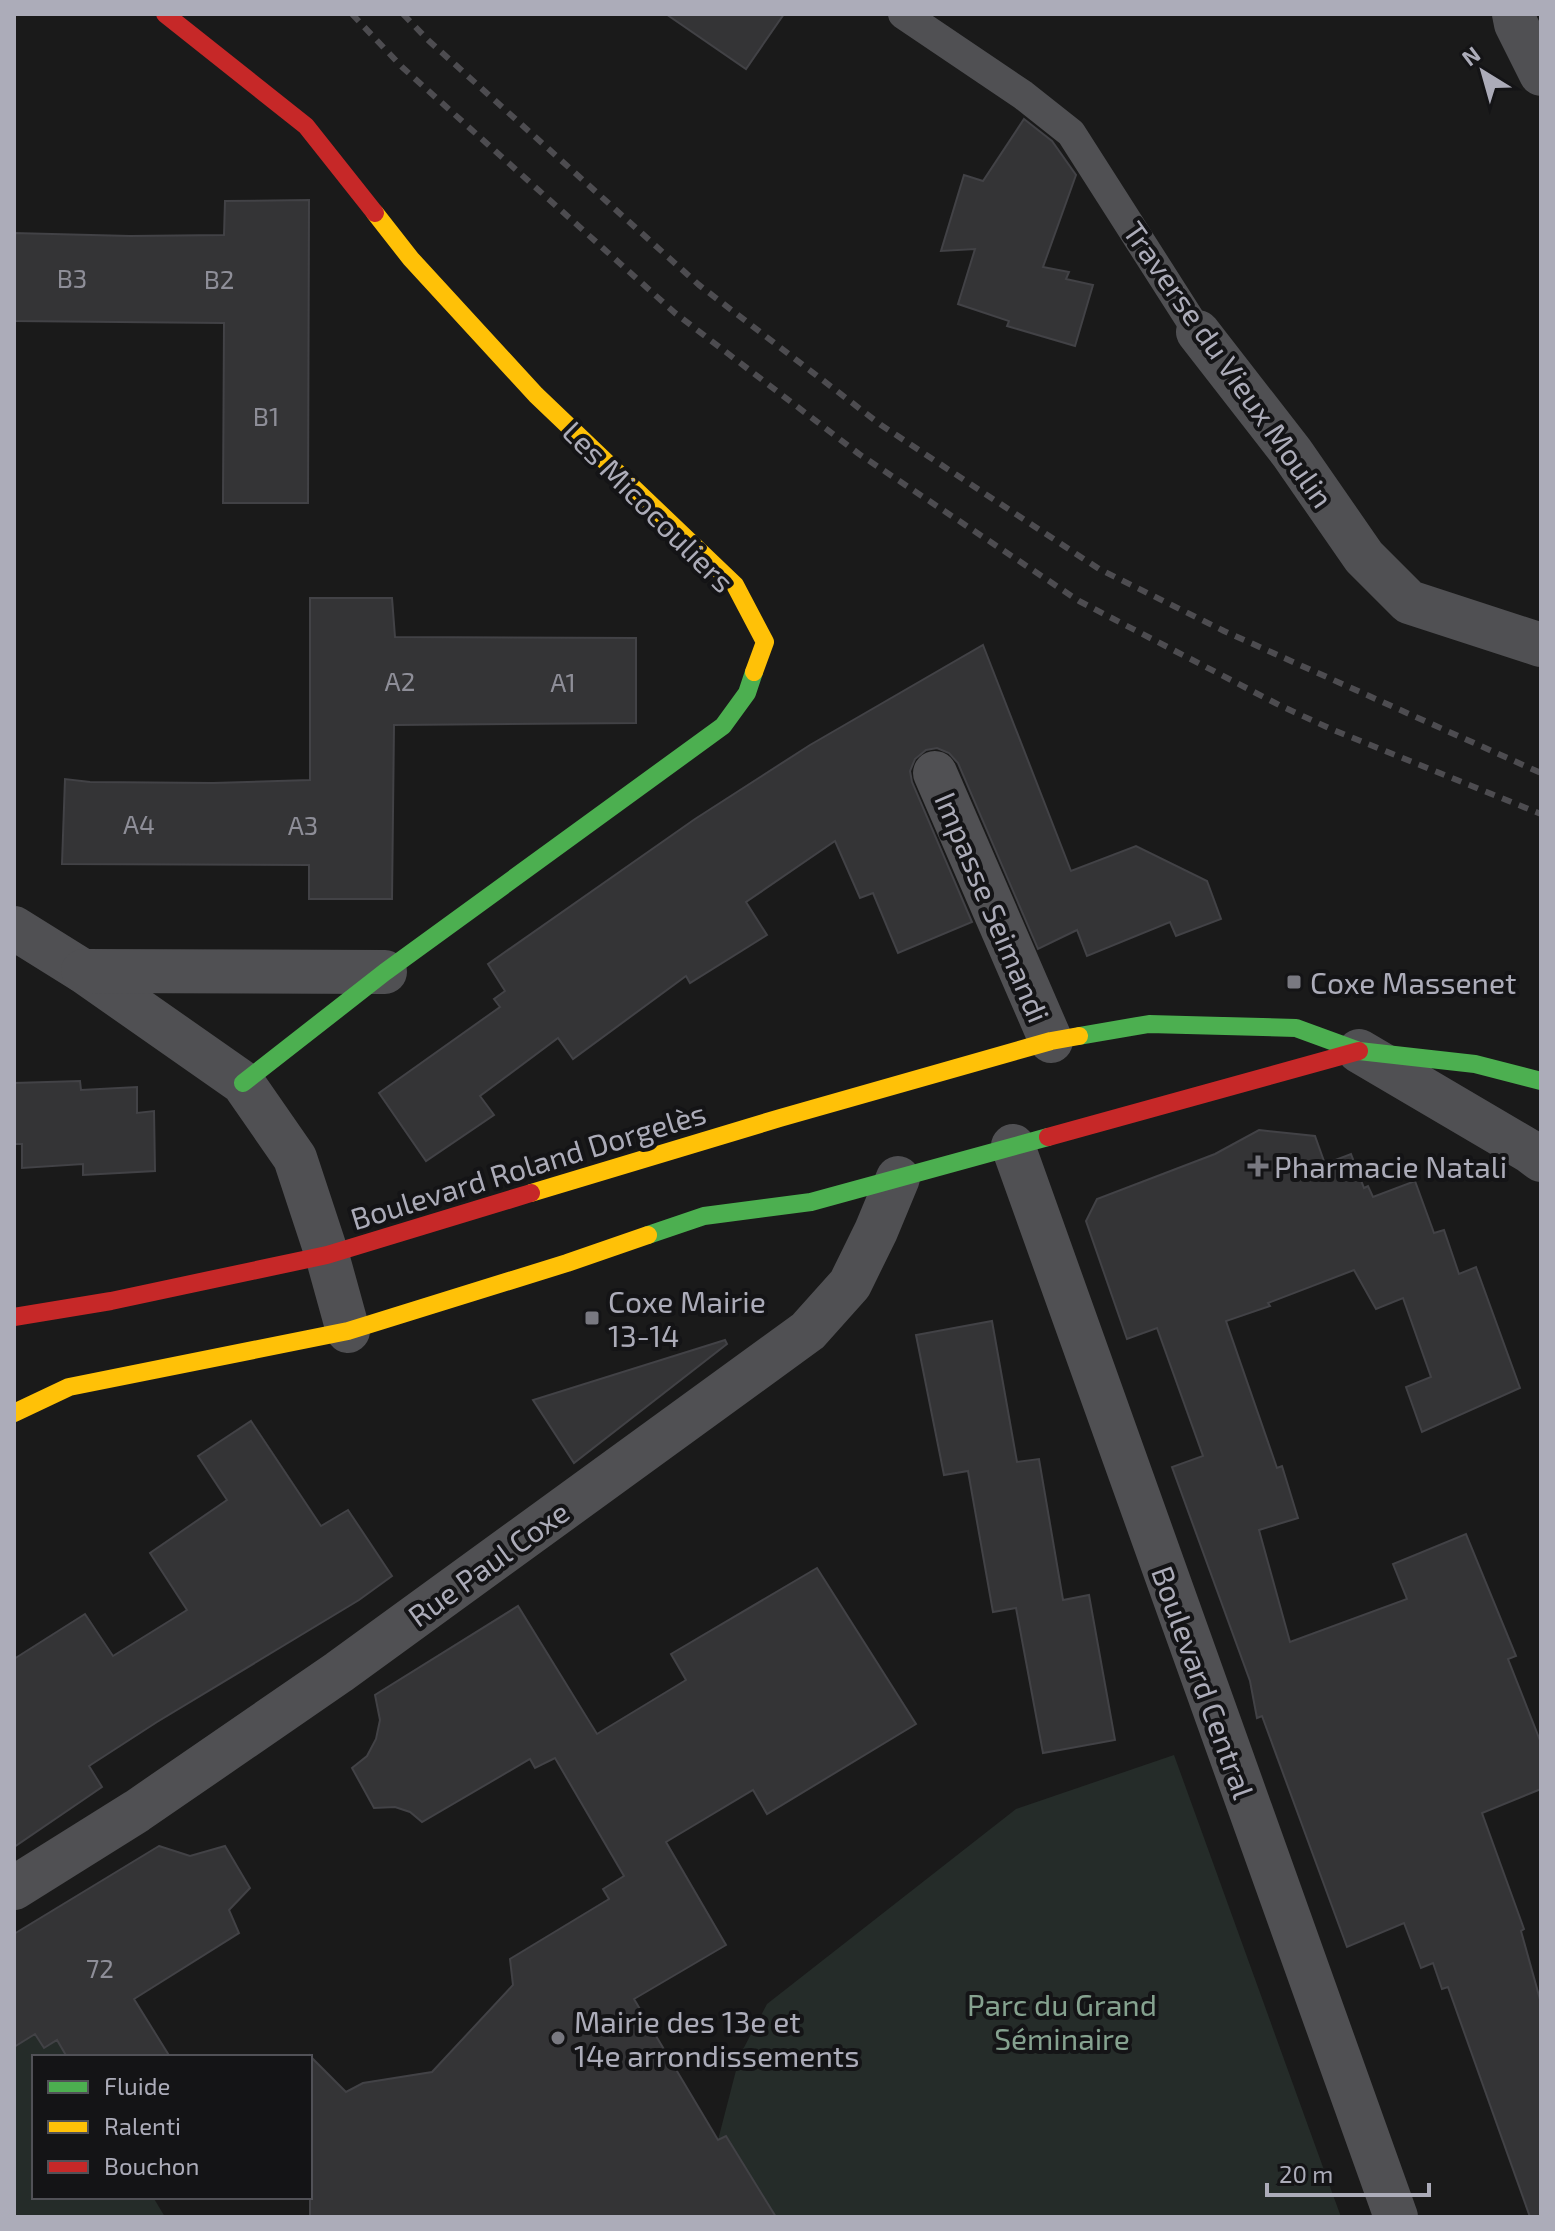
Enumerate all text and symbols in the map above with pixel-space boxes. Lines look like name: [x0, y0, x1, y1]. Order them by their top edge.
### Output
north arrow: [1443, 32, 1523, 112]
text: N: [1456, 40, 1485, 70]
street label: Traverse du Vieux Moulin: [1116, 214, 1342, 514]
house number: B3: [57, 262, 87, 293]
house number: B2: [204, 263, 234, 294]
house number: B1: [253, 400, 279, 431]
street label: Les Micocouliers: [556, 413, 742, 599]
house number: A2: [385, 665, 415, 696]
house number: A1: [550, 666, 576, 697]
street label: Impasse Seimandi: [928, 787, 1058, 1027]
house number: A4: [123, 808, 155, 839]
house number: A3: [288, 809, 318, 840]
place label: Coxe Massenet: [1310, 964, 1516, 1000]
marker: Coxe Massenet: [1285, 973, 1303, 991]
street label: Boulevard Roland Dorgelès: [346, 1094, 710, 1236]
place label: Pharmacie Natali: [1274, 1148, 1507, 1184]
marker: Pharmacie Natali: [1249, 1157, 1267, 1175]
place label: Coxe Mairie 13-14: [608, 1283, 766, 1353]
marker: Coxe Mairie 13-14: [583, 1309, 601, 1327]
street label: Rue Paul Coxe: [401, 1493, 575, 1633]
street label: Boulevard Central: [1145, 1561, 1263, 1803]
house number: 72: [86, 1952, 114, 1983]
park label: Parc du Grand Séminaire: [967, 1986, 1157, 2056]
place label: Mairie des 13e et 14e arrondissements: [574, 2003, 860, 2073]
marker: Mairie des 13e et 14e arrondissements: [549, 2029, 567, 2047]
legend: [32, 2055, 312, 2199]
text: Fluide: [104, 2071, 170, 2100]
text: Ralenti: [104, 2111, 181, 2140]
scale bar: [1267, 2147, 1429, 2197]
text: Bouchon: [104, 2151, 199, 2180]
text: 20 m: [1279, 2159, 1333, 2188]

